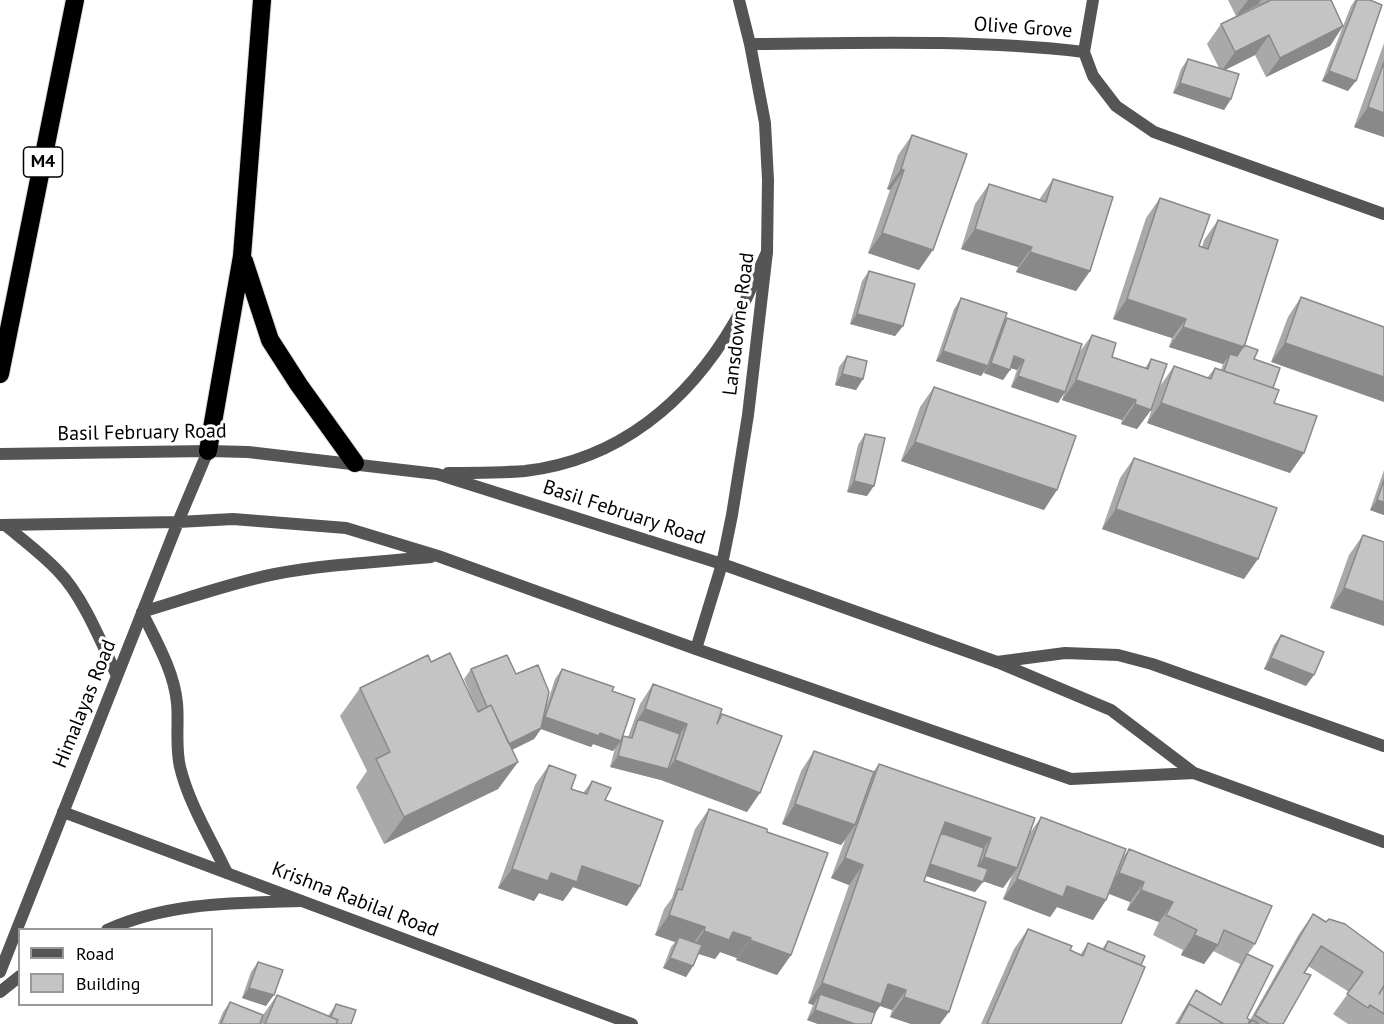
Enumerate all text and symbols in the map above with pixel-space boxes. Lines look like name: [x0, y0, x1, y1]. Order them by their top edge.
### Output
street label: Olive Grove: [973, 13, 1073, 43]
road number: M4: [24, 147, 63, 177]
street label: Lansdowne Road: [718, 251, 760, 397]
street label: Basil February Road: [57, 420, 227, 446]
street label: Basil February Road: [540, 475, 708, 551]
street label: Himalayas Road: [48, 636, 122, 772]
street label: Krishna Rabilal Road: [268, 857, 442, 943]
legend: [18, 928, 213, 1006]
text: Road: [76, 942, 114, 965]
text: Building: [76, 972, 140, 995]

